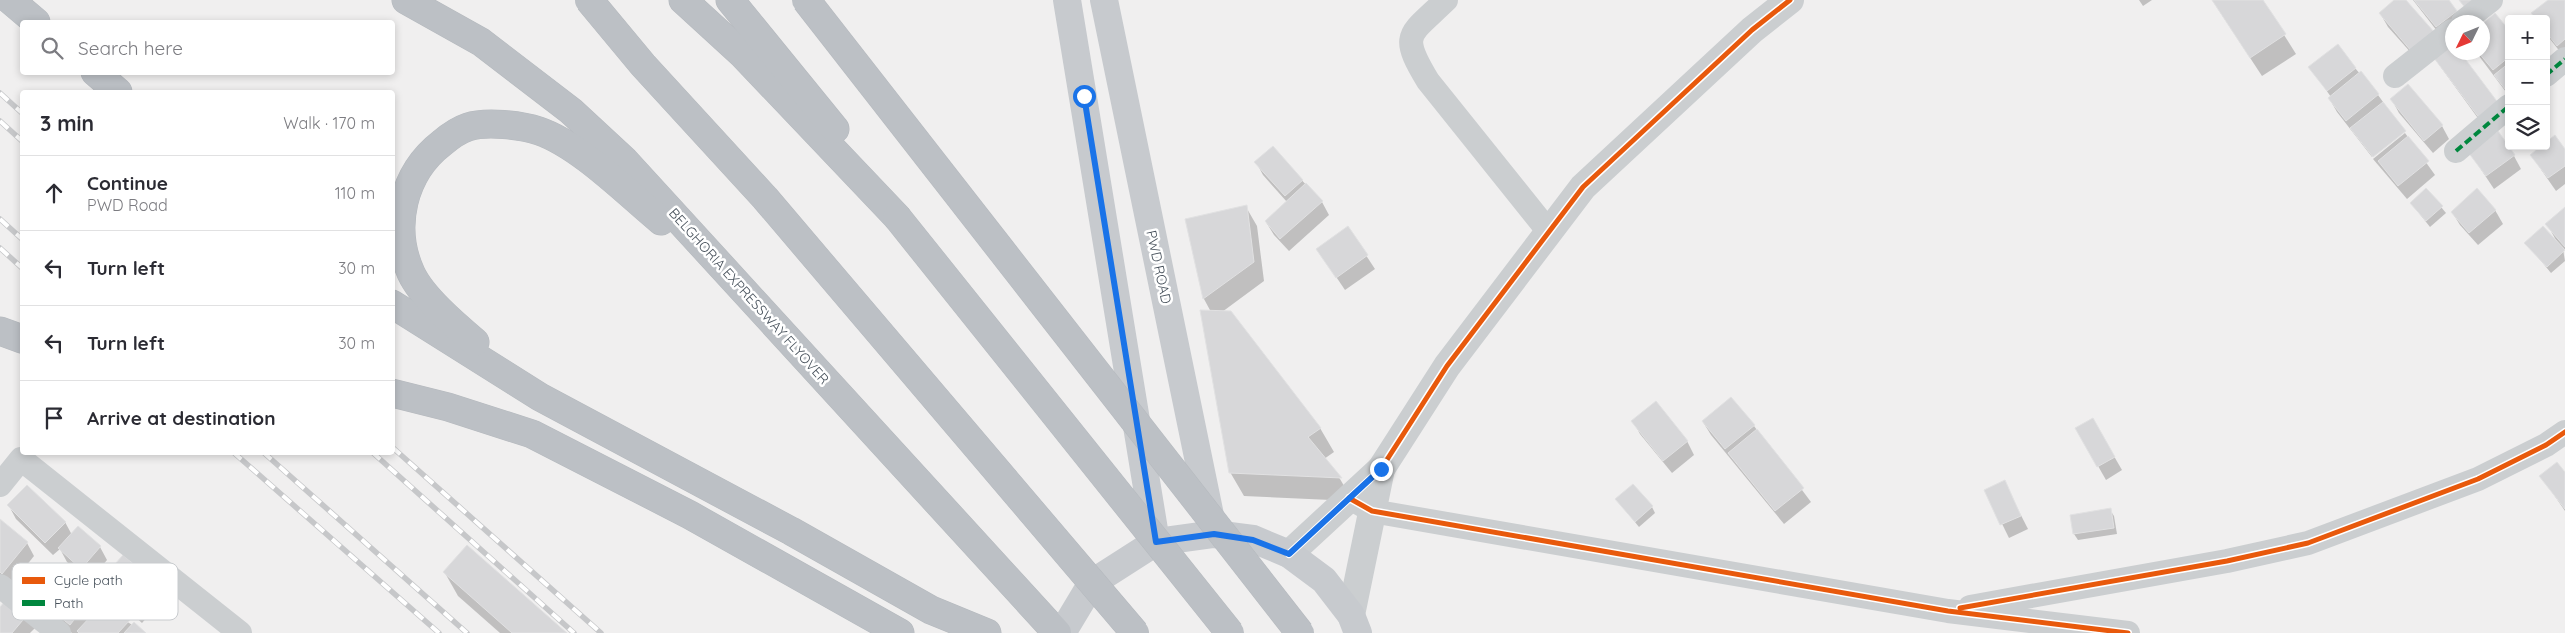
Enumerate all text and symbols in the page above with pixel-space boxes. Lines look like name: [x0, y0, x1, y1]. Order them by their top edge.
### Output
north arrow: [2445, 15, 2490, 60]
map controls: [2505, 15, 2550, 150]
button: +: [2505, 15, 2550, 60]
search box: [20, 20, 395, 75]
icon: search: [38, 34, 66, 62]
text: Search here: [78, 36, 183, 60]
button: −: [2505, 60, 2550, 105]
route start: [1073, 85, 1096, 108]
button: layers: [2505, 105, 2550, 150]
text: 3 min: [40, 110, 94, 136]
text: Walk · 170 m: [283, 113, 375, 133]
text: Continue: [87, 171, 168, 195]
icon: ahead: [40, 179, 68, 207]
text: 110 m: [335, 183, 375, 203]
text: PWD Road: [87, 195, 168, 215]
street label: BELGHORIA EXPRESSWAY FLYOVER: [665, 204, 833, 388]
street label: PWD ROAD: [1142, 229, 1176, 305]
icon: left: [40, 254, 68, 282]
text: Turn left: [87, 256, 165, 280]
text: 30 m: [338, 258, 375, 278]
icon: left: [40, 329, 68, 357]
text: Turn left: [87, 331, 165, 355]
text: 30 m: [338, 333, 375, 353]
icon: arrive: [40, 404, 68, 432]
text: Arrive at destination: [87, 406, 276, 430]
route end: [1370, 458, 1393, 481]
legend: [12, 563, 178, 620]
text: Cycle path: [54, 571, 123, 589]
text: Path: [54, 594, 83, 612]

